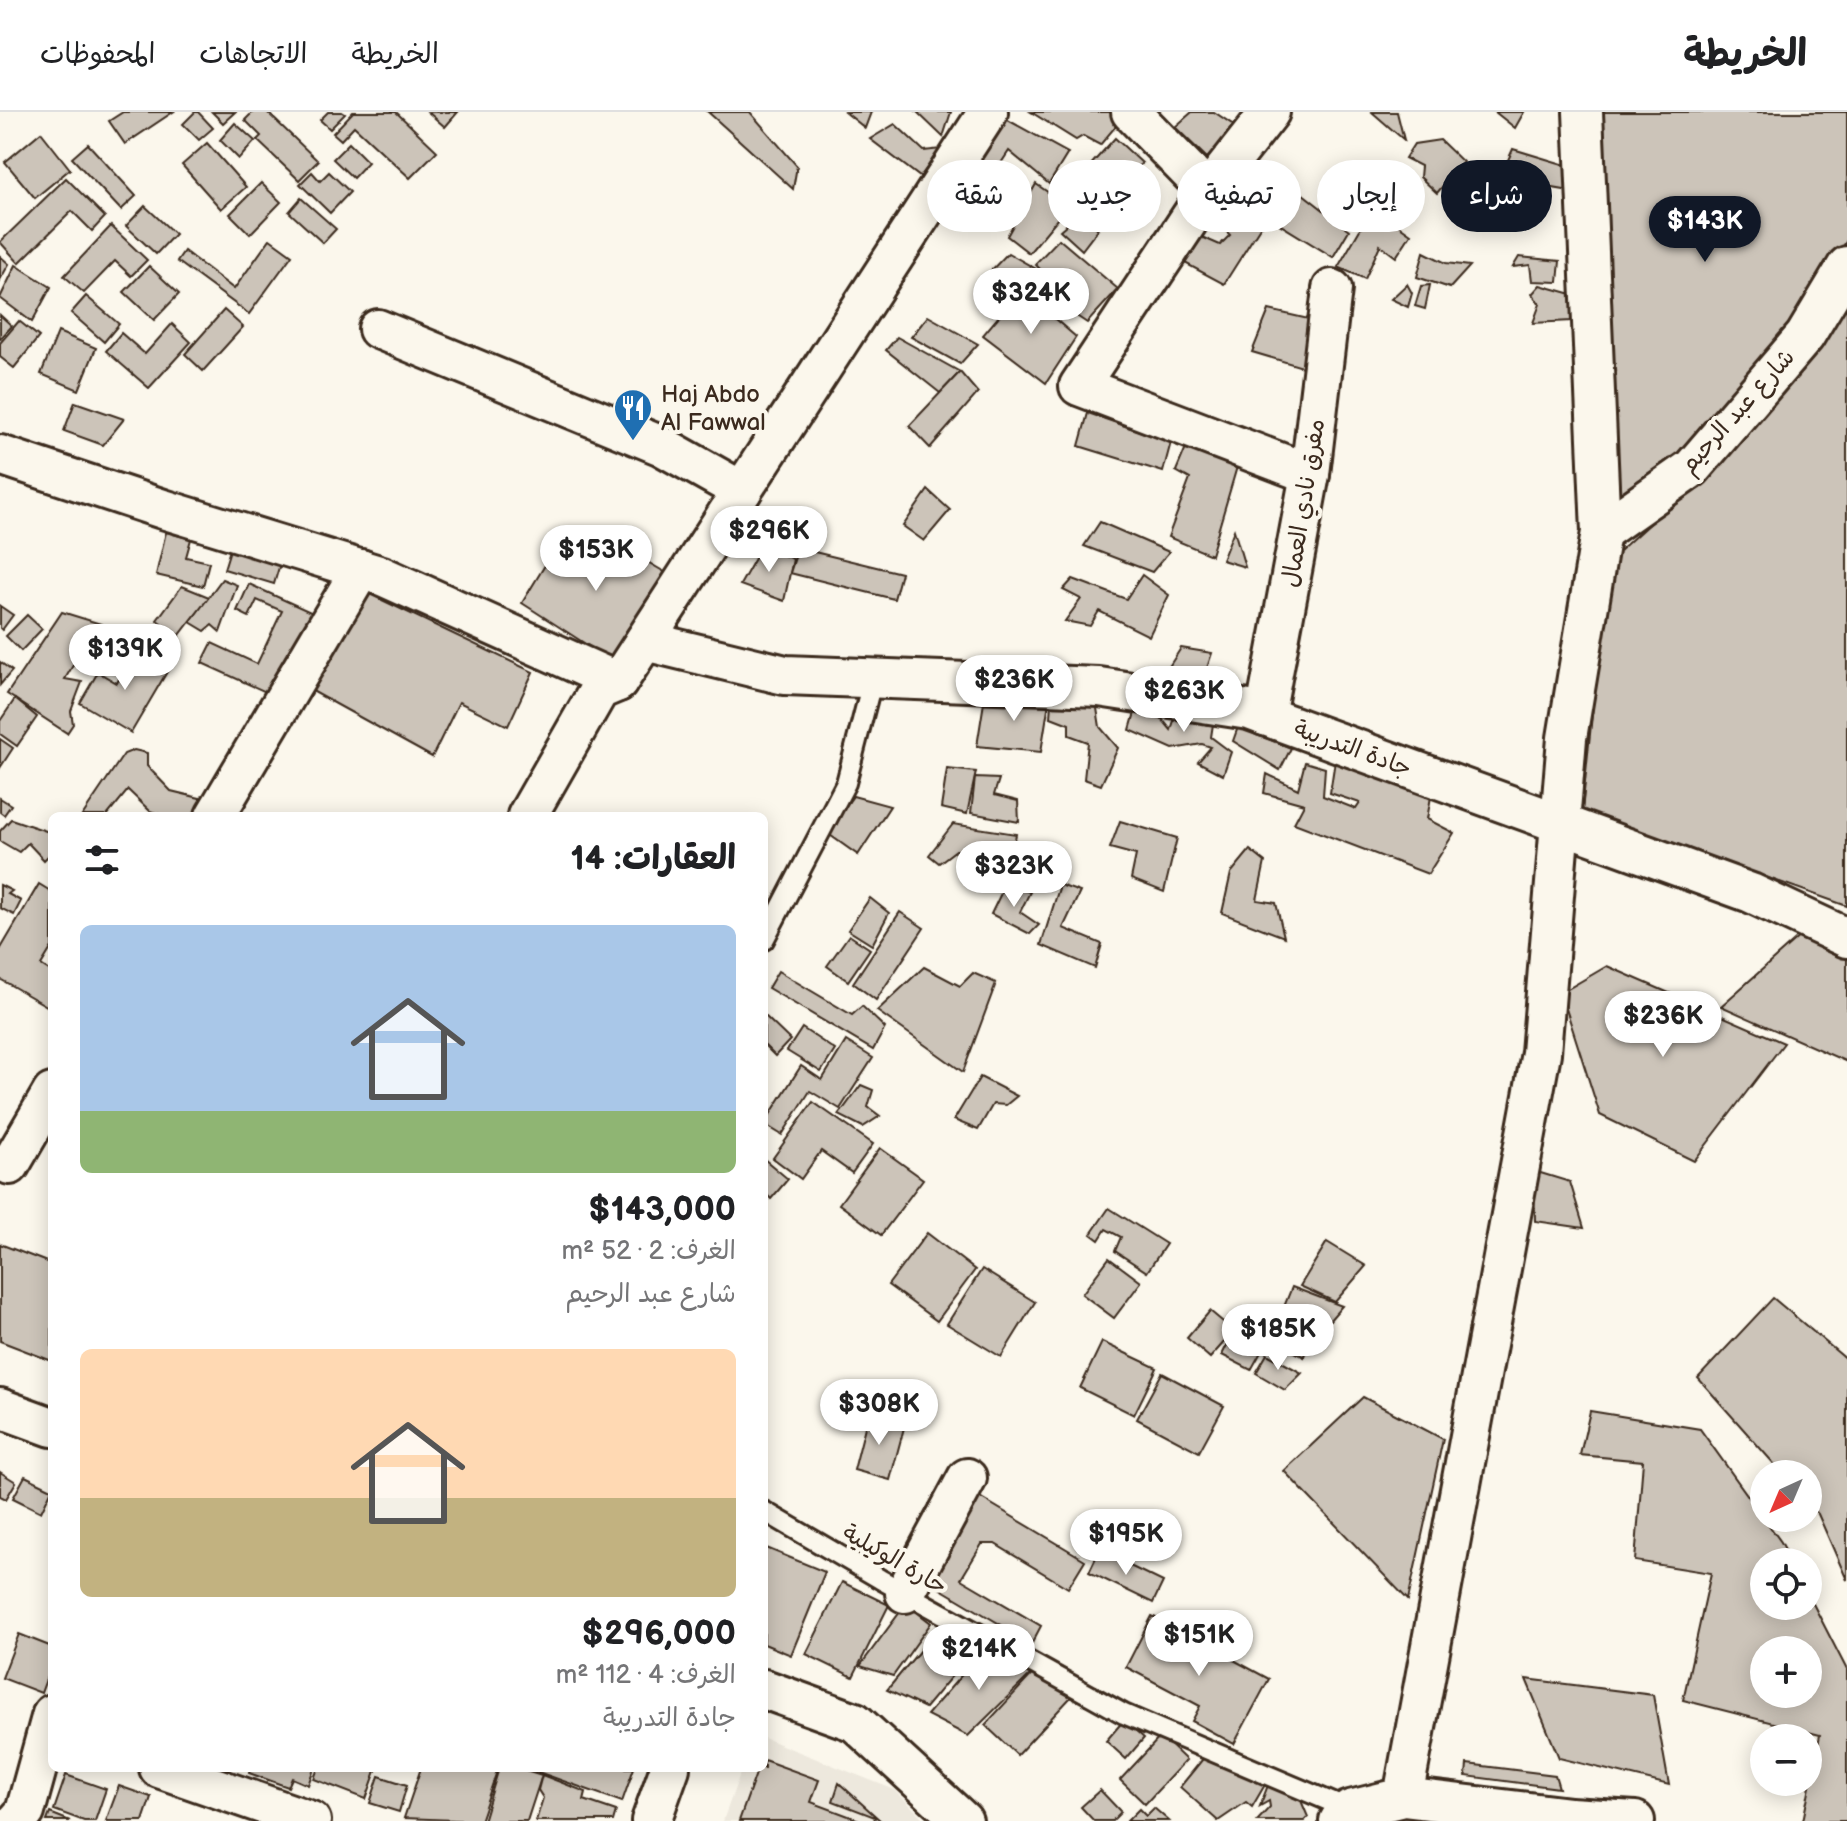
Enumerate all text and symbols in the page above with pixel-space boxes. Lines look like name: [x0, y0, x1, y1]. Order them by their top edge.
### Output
text: الخريطة: [1683, 32, 1807, 77]
text: المحفوظات: [40, 38, 155, 71]
text: الاتجاهات: [199, 38, 307, 71]
text: الخريطة: [351, 38, 439, 71]
chip: شقة: [927, 160, 1032, 232]
chip: جديد: [1048, 160, 1161, 232]
chip: تصفية: [1177, 160, 1301, 232]
chip: إيجار: [1317, 160, 1425, 232]
chip: شراء: [1441, 160, 1552, 232]
pin: $143K: [1649, 196, 1761, 264]
text: $143K: [1667, 206, 1743, 237]
pin: $324K: [975, 268, 1087, 336]
text: $324K: [991, 278, 1071, 309]
street label: شارع عبد الرحيم: [1674, 343, 1803, 482]
place label: Haj Abdo Al Fawwal: [661, 380, 766, 437]
restaurant icon: Haj Abdo Al Fawwal: [612, 387, 654, 442]
street label: مفرق نادي العمال: [1276, 417, 1333, 590]
pin: $296K: [713, 506, 825, 574]
text: $296K: [728, 516, 810, 547]
pin: $153K: [540, 525, 652, 593]
text: $153K: [558, 535, 634, 566]
pin: $139K: [69, 624, 181, 692]
text: $139K: [87, 634, 163, 665]
pin: $236K: [958, 655, 1070, 723]
text: $236K: [974, 665, 1054, 696]
pin: $263K: [1128, 666, 1240, 734]
text: $263K: [1143, 676, 1225, 707]
street label: جادة التدريبة: [1290, 714, 1416, 783]
icon: filters: [80, 838, 124, 882]
text: العقارات: 14: [570, 838, 736, 879]
pin: $323K: [958, 841, 1070, 909]
text: $323K: [974, 851, 1054, 882]
icon: home: [336, 977, 480, 1121]
pin: $236K: [1607, 991, 1719, 1059]
text: $236K: [1623, 1001, 1703, 1032]
text: $143,000: [588, 1189, 736, 1230]
text: الغرف: 2 · 52 m²: [561, 1236, 736, 1267]
text: شارع عبد الرحيم: [565, 1279, 736, 1310]
pin: $185K: [1222, 1304, 1334, 1372]
text: $185K: [1240, 1314, 1316, 1345]
pin: $308K: [823, 1379, 935, 1447]
text: $308K: [838, 1389, 920, 1420]
icon: home: [336, 1401, 480, 1545]
north arrow: [1750, 1460, 1822, 1532]
map controls: [1750, 1460, 1822, 1796]
pin: $195K: [1070, 1509, 1182, 1577]
street label: حارة الوكيلية: [837, 1518, 952, 1602]
text: $195K: [1088, 1519, 1164, 1550]
button: locate: [1750, 1548, 1822, 1620]
pin: $151K: [1143, 1610, 1255, 1678]
text: $296,000: [582, 1613, 736, 1654]
text: $151K: [1163, 1620, 1235, 1651]
pin: $214K: [923, 1624, 1035, 1692]
text: $214K: [941, 1634, 1017, 1665]
button: +: [1750, 1636, 1822, 1708]
text: الغرف: 4 · 112 m²: [556, 1660, 736, 1691]
text: جادة التدريبة: [603, 1703, 736, 1734]
button: −: [1750, 1724, 1822, 1796]

